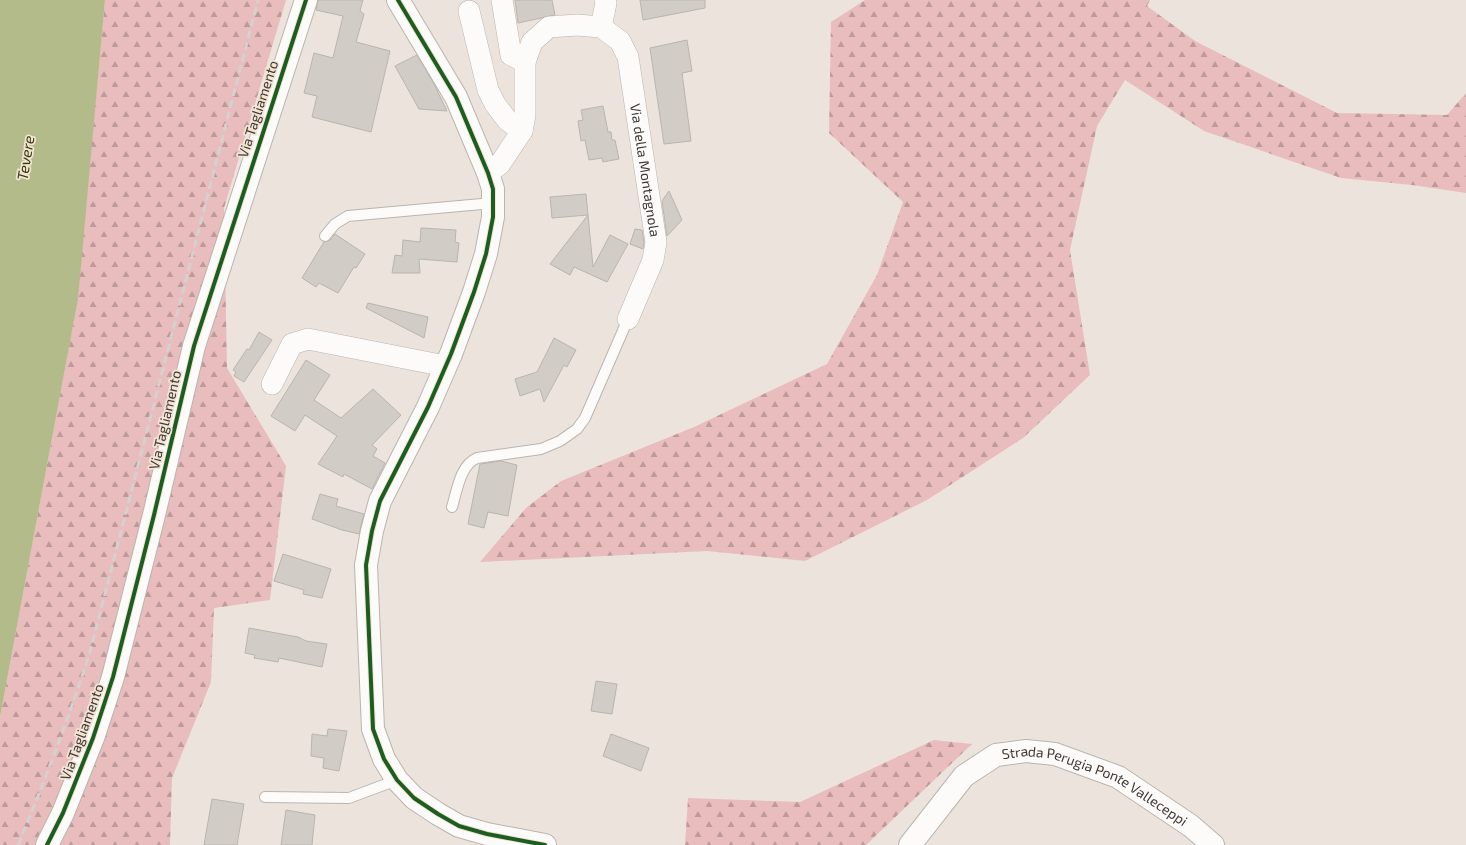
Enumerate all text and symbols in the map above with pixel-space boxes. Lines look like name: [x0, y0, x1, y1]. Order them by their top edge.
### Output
street label: Via Tagliamento: [234, 58, 281, 160]
street label: Via della Montagnola: [627, 102, 664, 238]
water label: Tevere: [13, 134, 37, 181]
street label: Via Tagliamento: [145, 369, 184, 471]
street label: Via Tagliamento: [56, 681, 107, 782]
street label: Strada Perugia Ponte Valleceppi: [1001, 742, 1191, 829]

